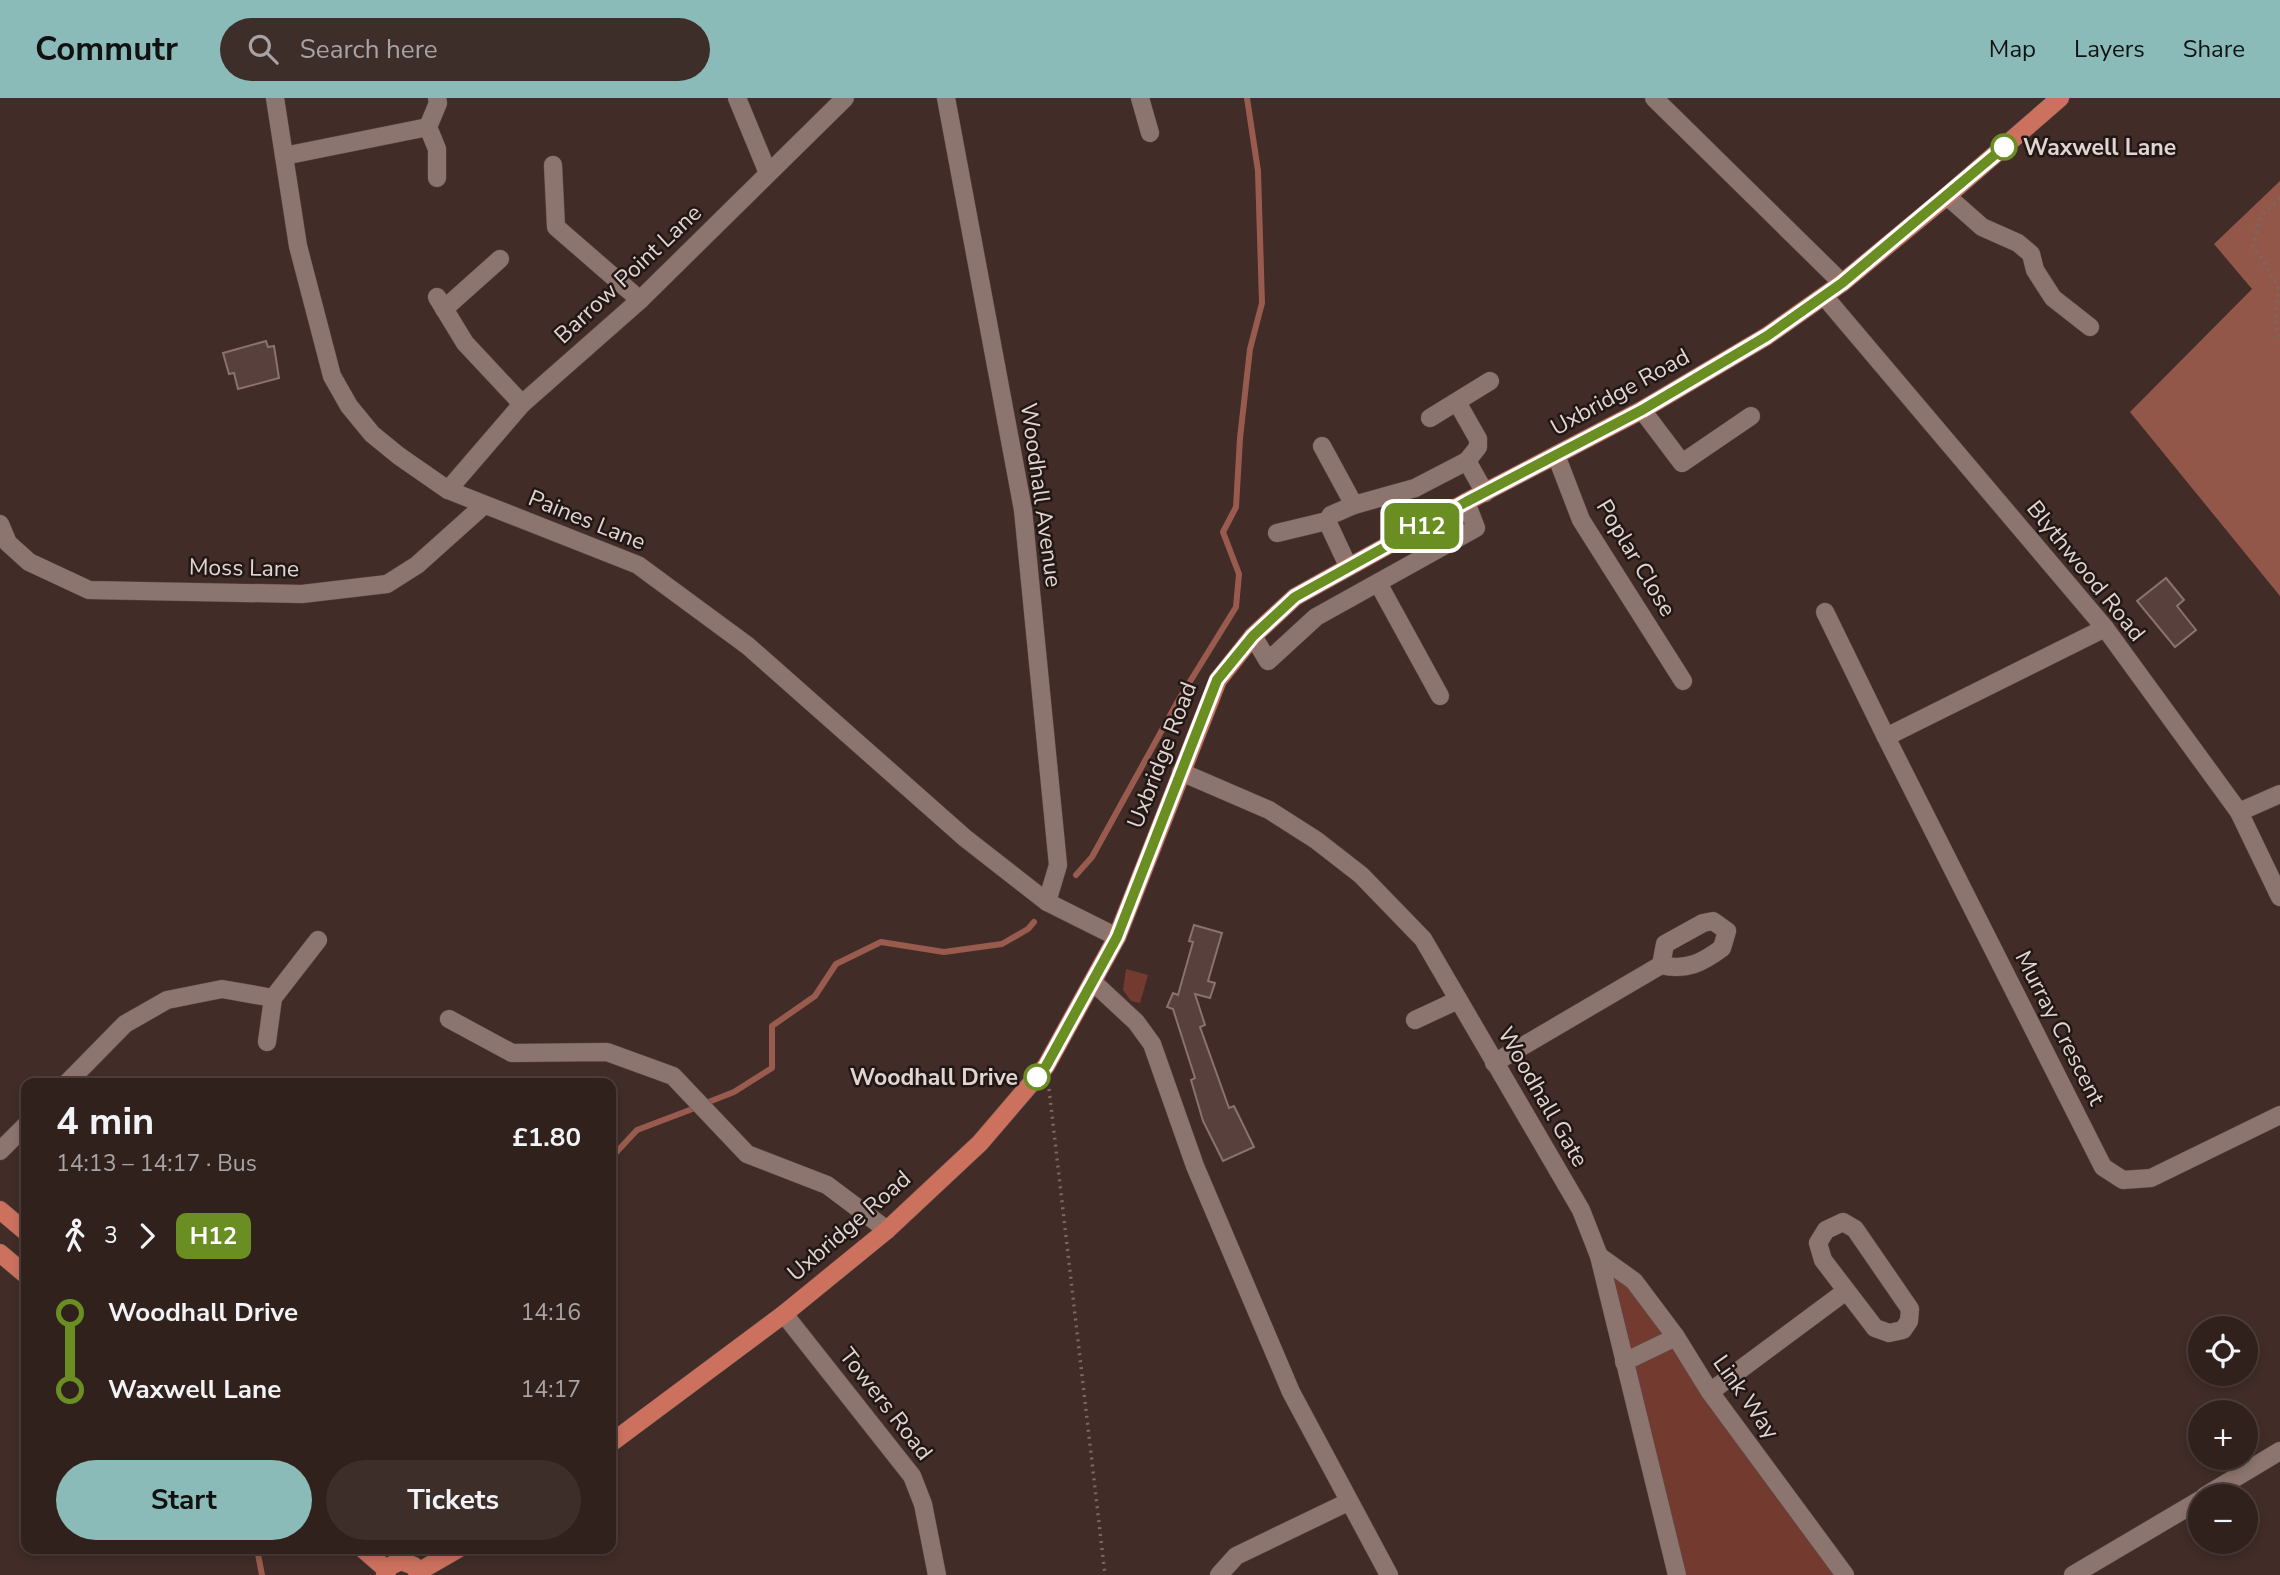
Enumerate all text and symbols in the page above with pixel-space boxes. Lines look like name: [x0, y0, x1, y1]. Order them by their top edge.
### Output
search box: [220, 18, 710, 81]
text: Commutr: [35, 27, 178, 72]
icon: search: [244, 30, 282, 68]
text: Search here: [300, 32, 438, 67]
text: Map: [1989, 33, 2036, 65]
text: Layers: [2074, 33, 2145, 65]
text: Share: [2183, 33, 2245, 65]
place label: Waxwell Lane: [2023, 132, 2176, 163]
marker: Waxwell Lane: [1991, 134, 2017, 160]
street label: Barrow Point Lane: [548, 197, 708, 351]
street label: Uxbridge Road: [1545, 341, 1695, 443]
street label: Woodhall Avenue: [1013, 401, 1069, 589]
street label: Paines Lane: [524, 482, 650, 558]
street label: Poplar Close: [1589, 494, 1683, 622]
street label: Blythwood Road: [2020, 494, 2152, 648]
line badge: H12: [1382, 503, 1462, 549]
text: H12: [1398, 510, 1446, 542]
street label: Moss Lane: [188, 552, 300, 584]
street label: Uxbridge Road: [1120, 677, 1204, 833]
street label: Murray Crescent: [2008, 946, 2113, 1111]
street label: Woodhall Gate: [1490, 1021, 1596, 1173]
place label: Woodhall Drive: [850, 1062, 1018, 1093]
marker: Woodhall Drive: [1024, 1064, 1050, 1090]
text: 4 min: [56, 1096, 154, 1147]
text: £1.80: [512, 1120, 581, 1155]
text: 14:13 – 14:17 · Bus: [56, 1148, 257, 1179]
street label: Uxbridge Road: [781, 1164, 917, 1288]
icon: walk: [56, 1217, 94, 1255]
icon: forward: [128, 1217, 166, 1255]
text: 3: [104, 1220, 118, 1251]
text: H12: [190, 1220, 237, 1252]
text: Woodhall Drive: [108, 1295, 298, 1330]
text: 14:16: [521, 1297, 581, 1328]
map controls: [2188, 1316, 2258, 1554]
button: locate: [2188, 1316, 2258, 1386]
street label: Towers Road: [832, 1341, 940, 1467]
street label: Link Way: [1706, 1349, 1786, 1445]
text: Waxwell Lane: [108, 1372, 281, 1407]
text: 14:17: [521, 1374, 581, 1405]
button: +: [2188, 1400, 2258, 1470]
button: Start: [56, 1460, 312, 1540]
button: Tickets: [326, 1460, 581, 1540]
button: −: [2188, 1484, 2258, 1554]

